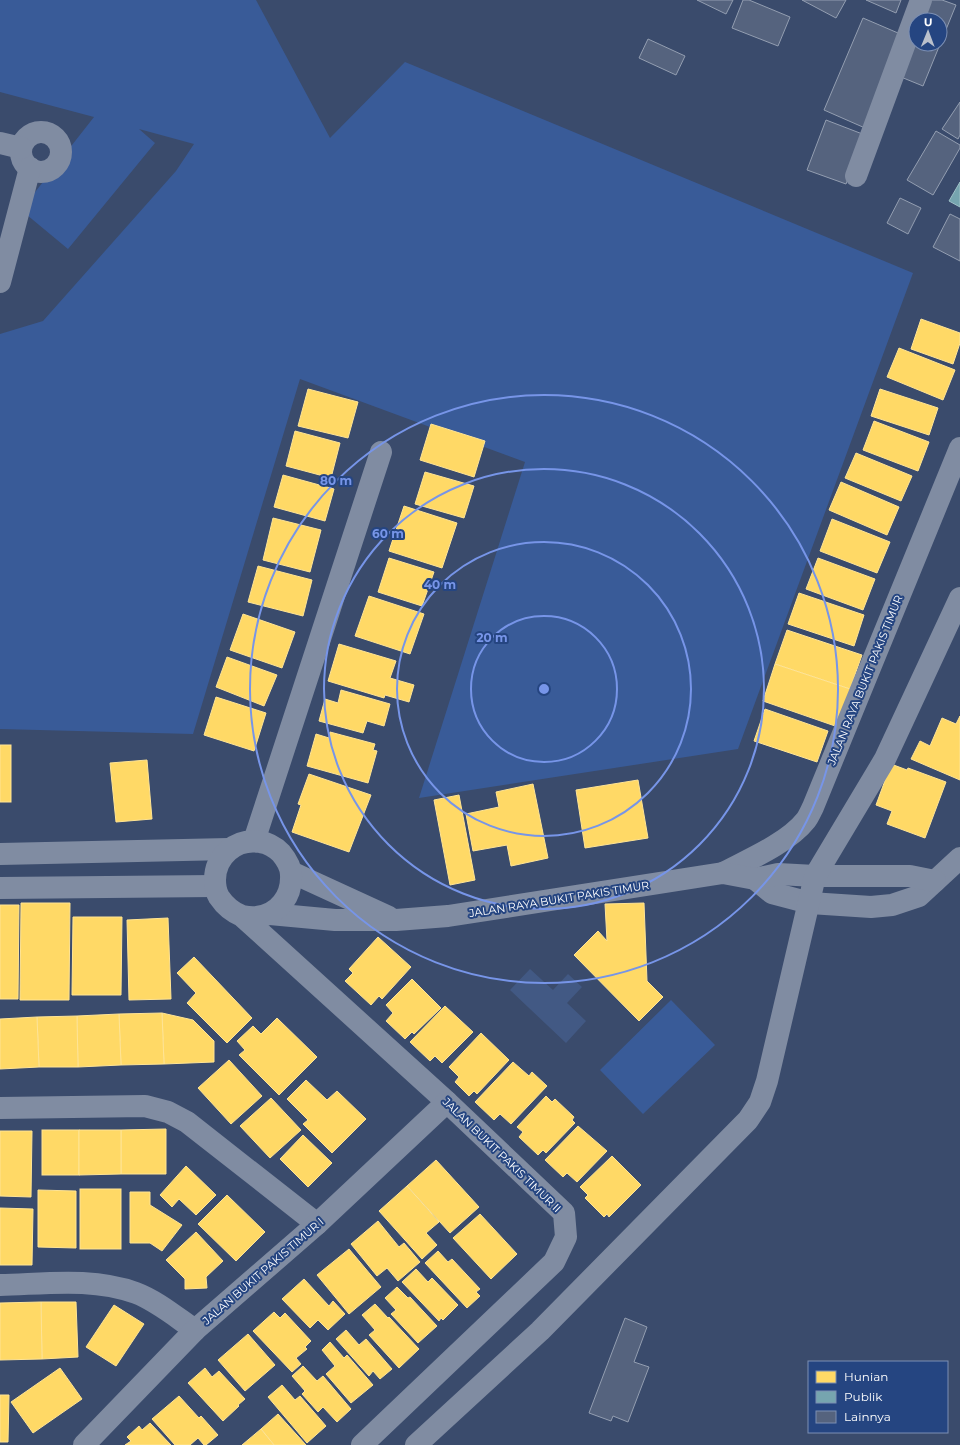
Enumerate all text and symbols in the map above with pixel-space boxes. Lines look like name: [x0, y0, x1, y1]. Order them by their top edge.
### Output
north arrow: [908, 12, 948, 52]
text: U: [924, 15, 933, 29]
text: 80 m: [320, 473, 352, 488]
text: 60 m: [372, 526, 404, 541]
text: 40 m: [424, 577, 456, 592]
street label: JALAN RAYA BUKIT PAKIS TIMUR: [824, 593, 906, 768]
text: 20 m: [476, 630, 508, 645]
centre of rings: [537, 682, 551, 696]
street label: JALAN RAYA BUKIT PAKIS TIMUR: [467, 878, 650, 920]
street label: JALAN BUKIT PAKIS TIMUR II: [439, 1094, 564, 1215]
street label: JALAN BUKIT PAKIS TIMUR I: [199, 1215, 326, 1328]
legend: [808, 1361, 948, 1433]
text: Hunian: [844, 1369, 888, 1384]
text: Publik: [844, 1389, 883, 1404]
text: Lainnya: [844, 1409, 891, 1424]

